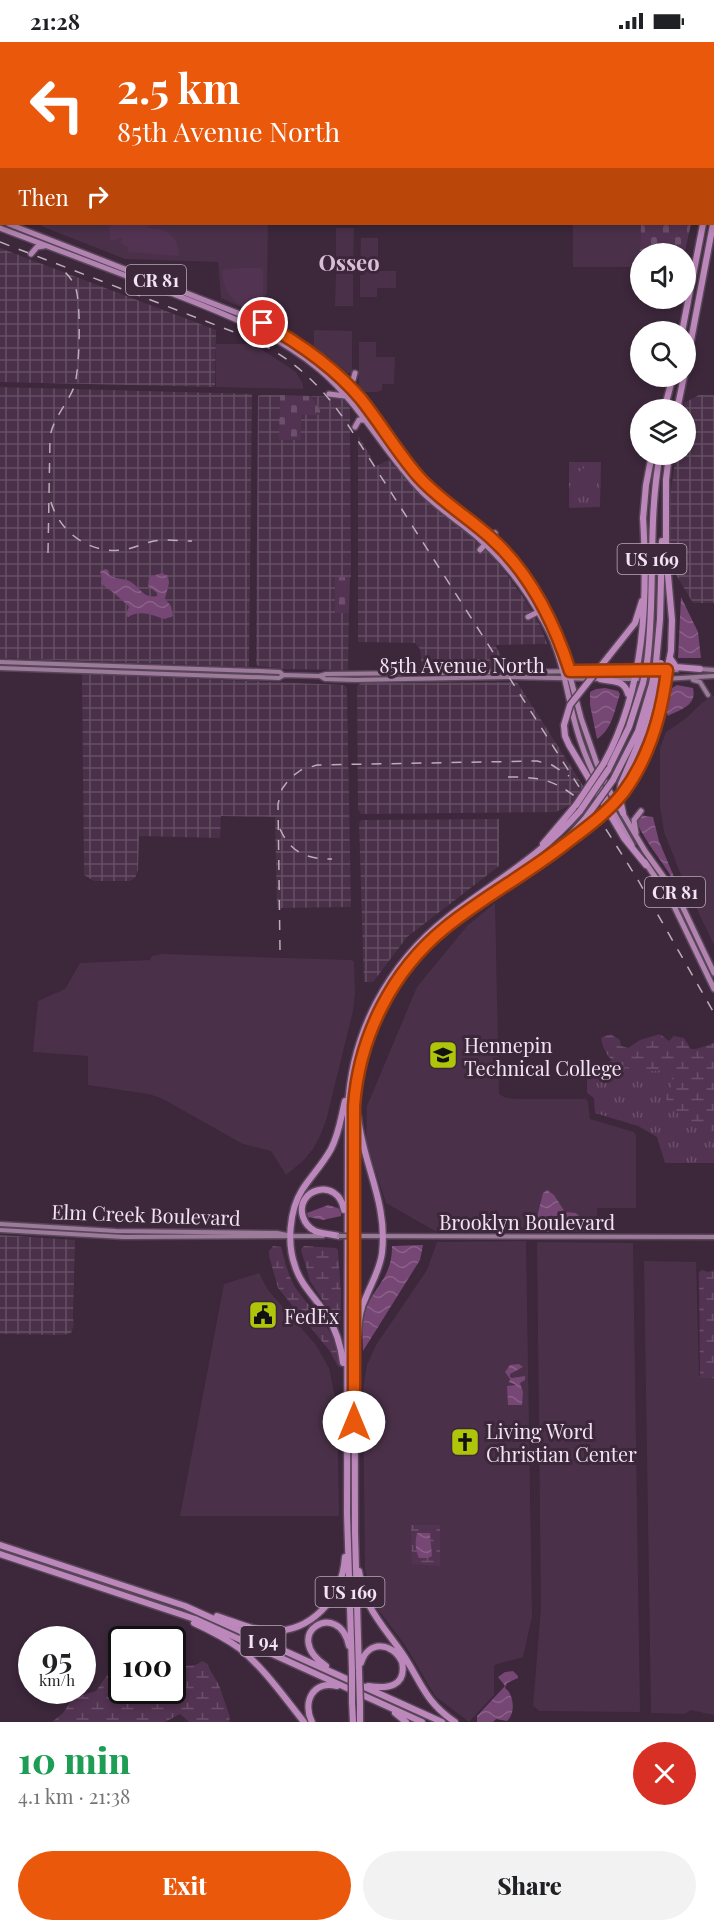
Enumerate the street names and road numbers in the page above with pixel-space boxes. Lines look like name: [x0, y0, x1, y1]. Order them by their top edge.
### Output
road number: CR 81: [126, 265, 186, 295]
road number: US 169: [618, 544, 686, 574]
street label: 85th Avenue North: [379, 651, 545, 678]
road number: CR 81: [645, 877, 705, 907]
street label: Elm Creek Boulevard: [51, 1197, 241, 1231]
street label: Brooklyn Boulevard: [439, 1208, 615, 1235]
road number: US 169: [316, 1577, 385, 1607]
road number: I 94: [240, 1626, 286, 1656]

